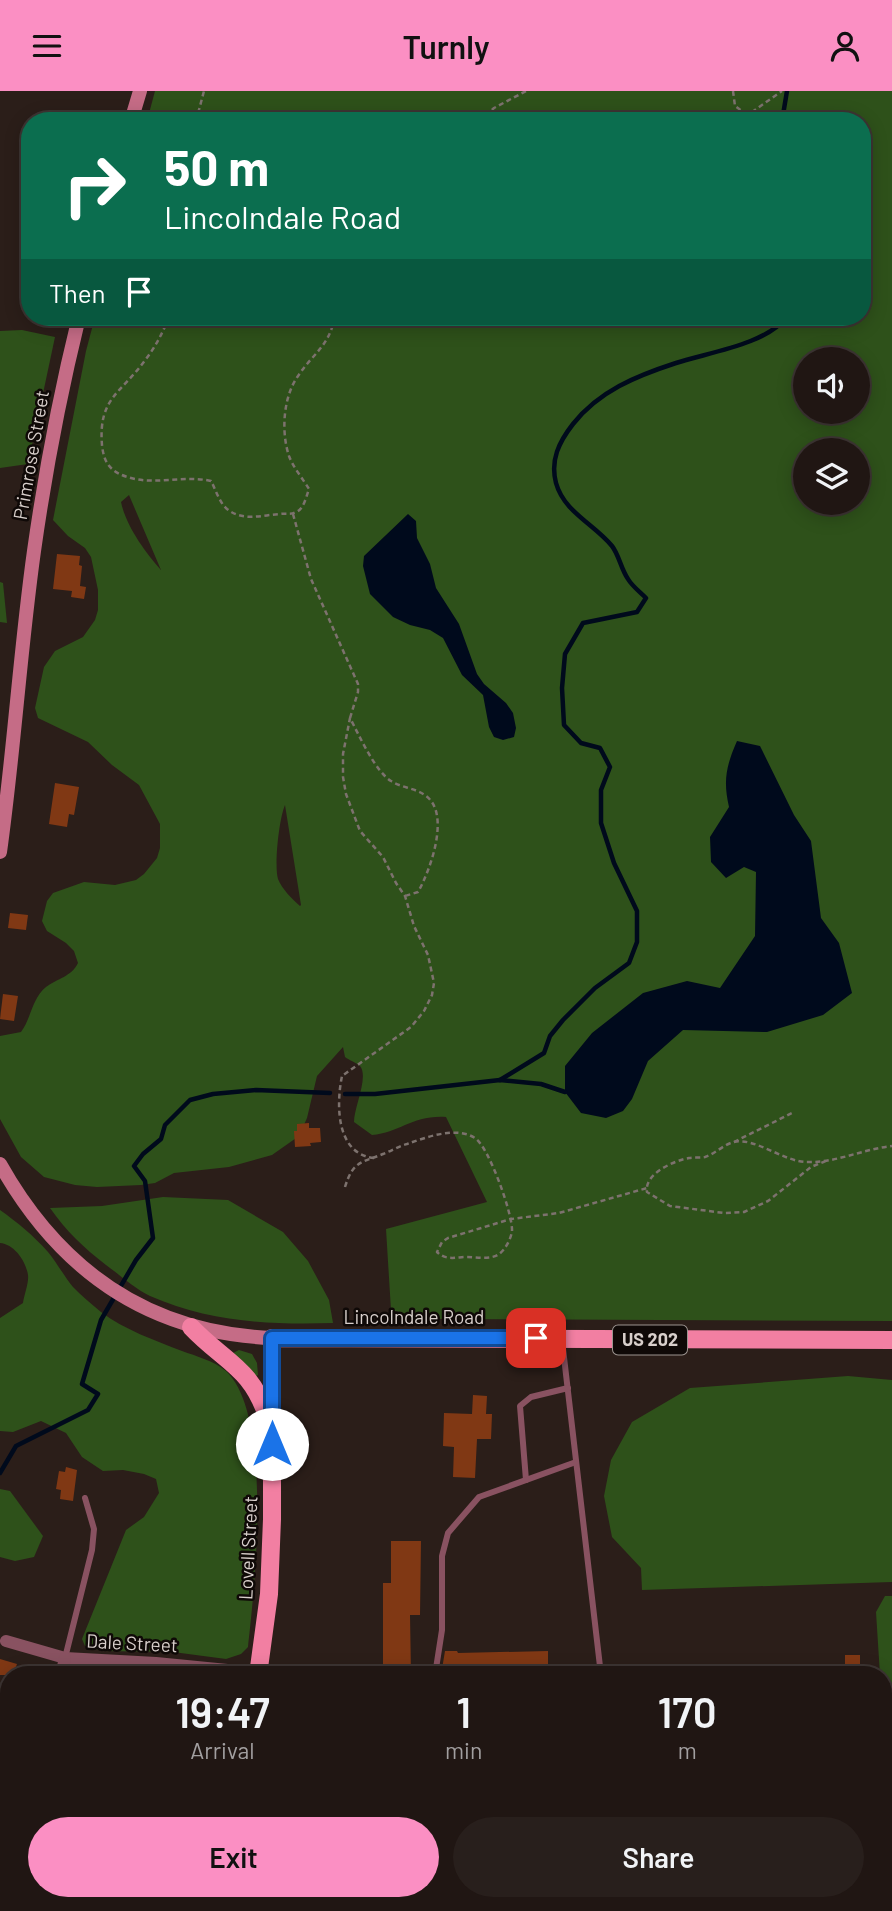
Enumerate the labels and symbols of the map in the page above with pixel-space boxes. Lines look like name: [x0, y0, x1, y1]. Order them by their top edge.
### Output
street label: Primrose Street: [8, 388, 53, 521]
street label: Lincolndale Road: [344, 1305, 484, 1328]
pin: [506, 1308, 566, 1368]
road number: US 202: [613, 1325, 687, 1355]
position arrow: [235, 1407, 309, 1481]
street label: Lovell Street: [233, 1495, 262, 1601]
street label: Dale Street: [86, 1629, 178, 1656]

